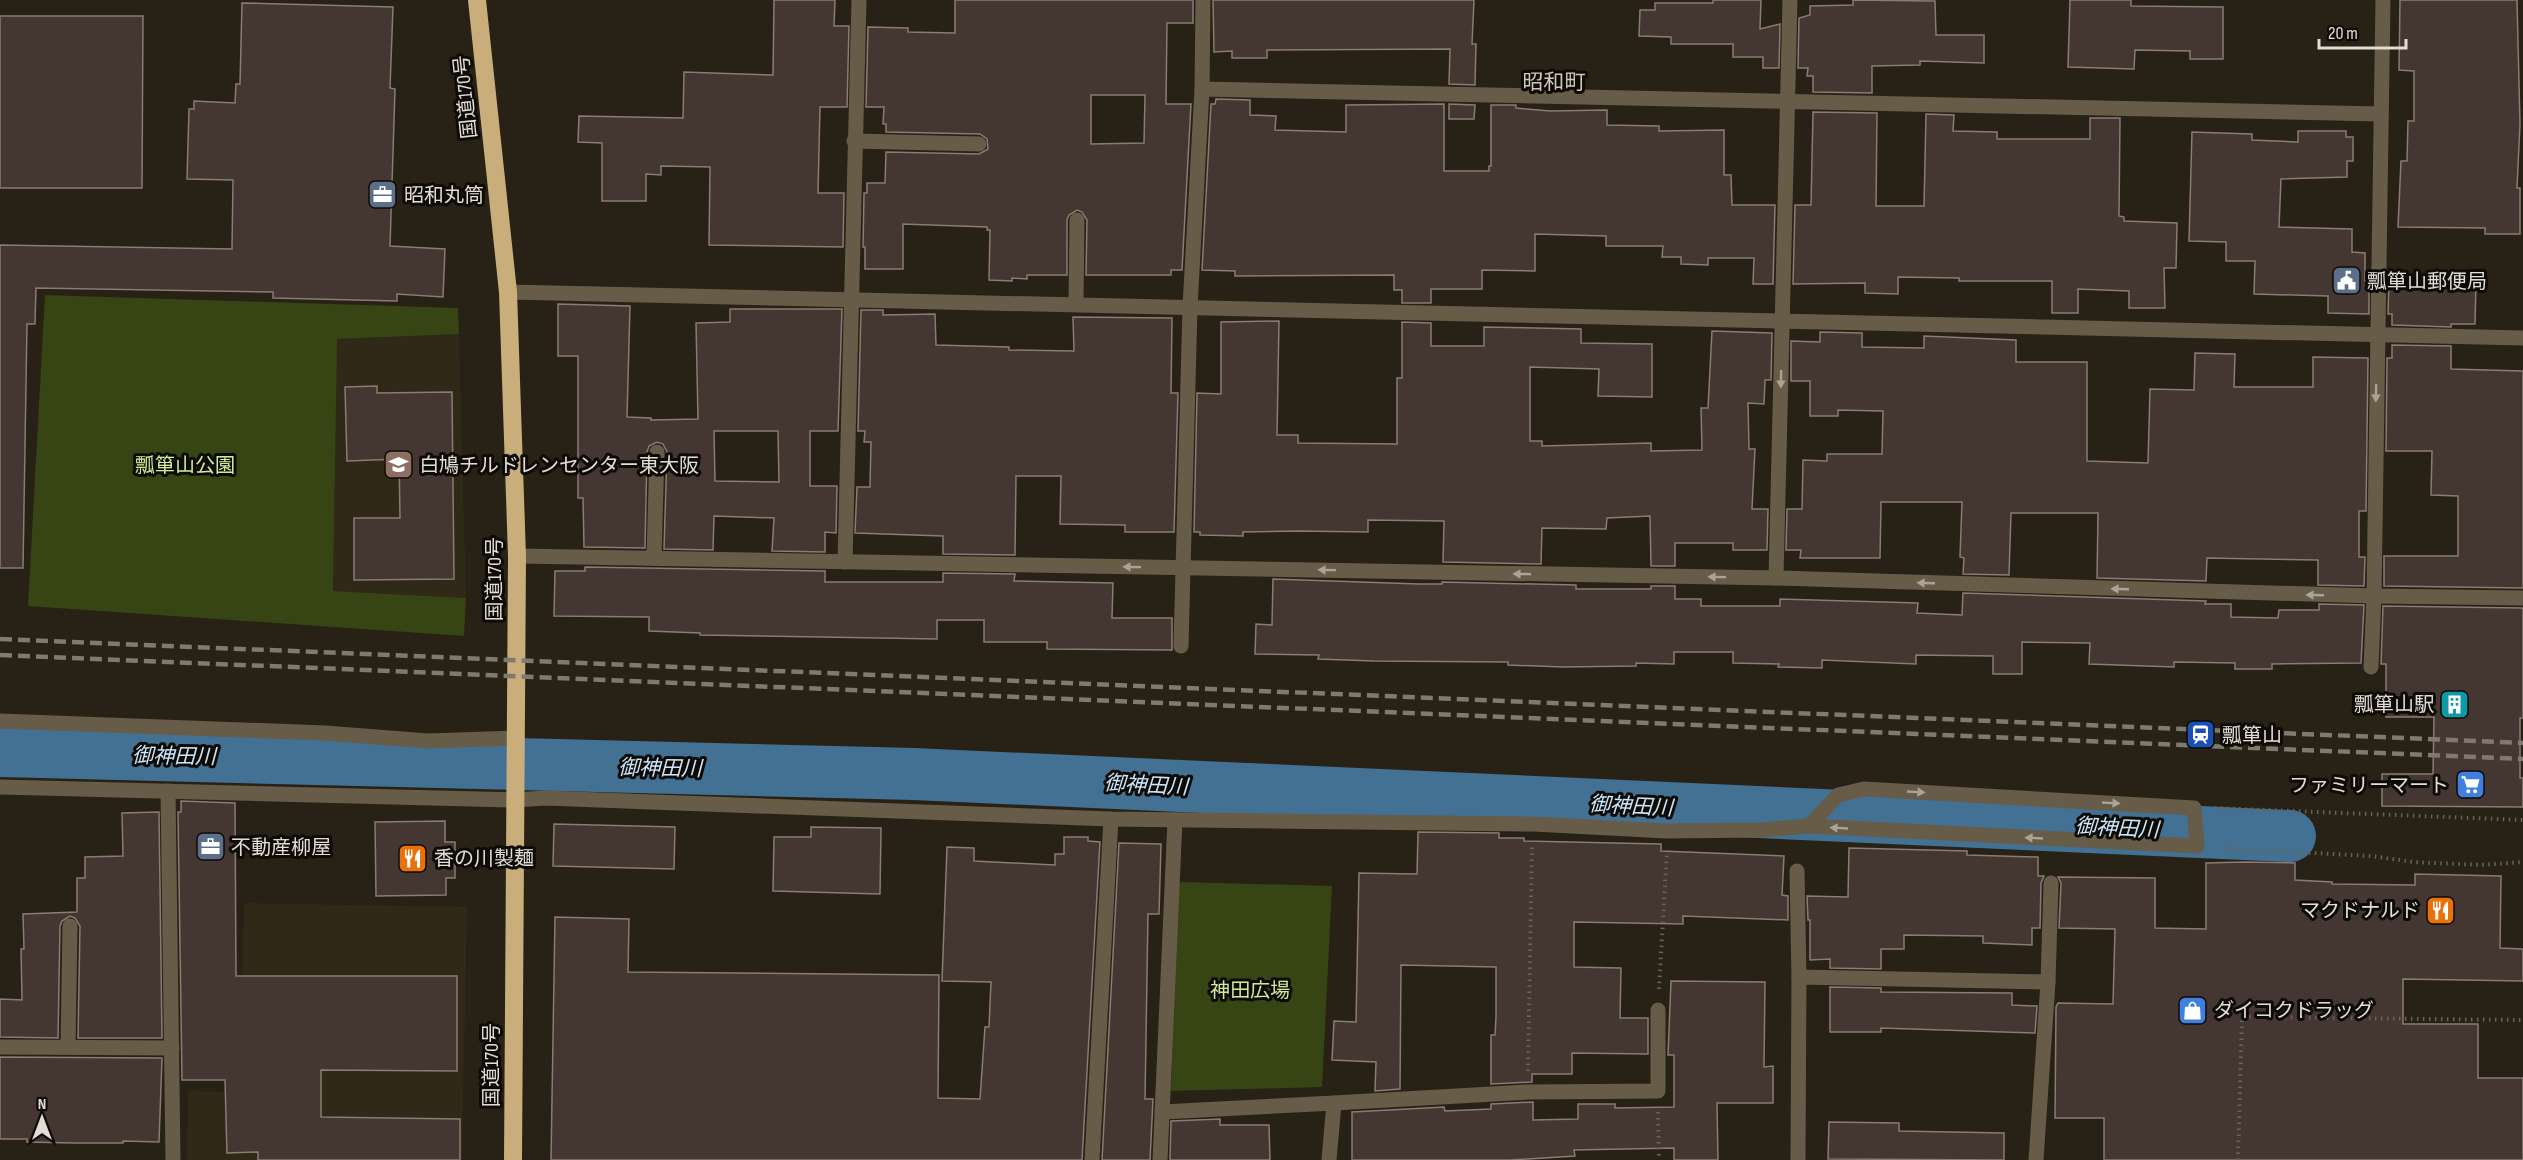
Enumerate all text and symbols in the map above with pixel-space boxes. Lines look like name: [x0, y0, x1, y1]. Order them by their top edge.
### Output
scale bar: [2319, 12, 2406, 50]
text: 20 m: [2328, 23, 2358, 44]
street label: 国道170号: [450, 54, 482, 140]
district label: 昭和町: [1523, 70, 1586, 95]
office icon: 昭和丸筒: [367, 179, 399, 211]
place label: 昭和丸筒: [404, 184, 484, 208]
public building icon: 瓢箪山郵便局: [2330, 265, 2362, 297]
place label: 瓢箪山郵便局: [2367, 270, 2487, 294]
one-way arrow: [1776, 370, 1785, 389]
one-way arrow: [2371, 384, 2381, 403]
school or university icon: 白鳩チルドレンセンター東大阪: [382, 449, 414, 481]
park label: 瓢箪山公園: [135, 454, 235, 478]
place label: 白鳩チルドレンセンター東大阪: [419, 454, 699, 478]
street label: 国道170号: [483, 537, 507, 621]
one-way arrow: [1123, 562, 1142, 571]
one-way arrow: [1318, 565, 1337, 575]
one-way arrow: [1513, 569, 1532, 578]
one-way arrow: [1708, 572, 1727, 582]
one-way arrow: [1916, 578, 1935, 587]
one-way arrow: [2111, 584, 2130, 593]
one-way arrow: [2306, 590, 2325, 599]
building icon: 瓢箪山駅: [2439, 688, 2471, 720]
place label: 瓢箪山駅: [2354, 693, 2434, 717]
station icon: 瓢箪山: [2185, 719, 2217, 751]
place label: 瓢箪山: [2222, 724, 2282, 748]
water label: 御神田川: [132, 743, 218, 770]
water label: 御神田川: [618, 755, 704, 782]
supermarket icon: ファミリーマート: [2454, 769, 2486, 801]
water label: 御神田川: [1103, 771, 1191, 800]
place label: ファミリーマート: [2289, 774, 2449, 798]
one-way arrow: [1907, 787, 1926, 797]
water label: 御神田川: [1588, 792, 1676, 821]
one-way arrow: [2101, 799, 2120, 808]
water label: 御神田川: [2074, 814, 2162, 843]
one-way arrow: [1830, 823, 1849, 832]
office icon: 不動産柳屋: [194, 831, 226, 863]
one-way arrow: [2025, 834, 2044, 843]
place label: 不動産柳屋: [231, 836, 331, 860]
restaurant icon: 香の川製麺: [397, 842, 429, 874]
place label: 香の川製麺: [434, 847, 534, 871]
restaurant icon: マクドナルド: [2425, 894, 2457, 926]
place label: マクドナルド: [2300, 899, 2420, 923]
park label: 神田広場: [1210, 979, 1290, 1003]
shop icon: ダイコクドラッグ: [2177, 994, 2209, 1026]
place label: ダイコクドラッグ: [2214, 999, 2374, 1023]
street label: 国道170号: [480, 1023, 504, 1107]
north arrow: [12, 1088, 72, 1148]
text: N: [38, 1095, 46, 1114]

